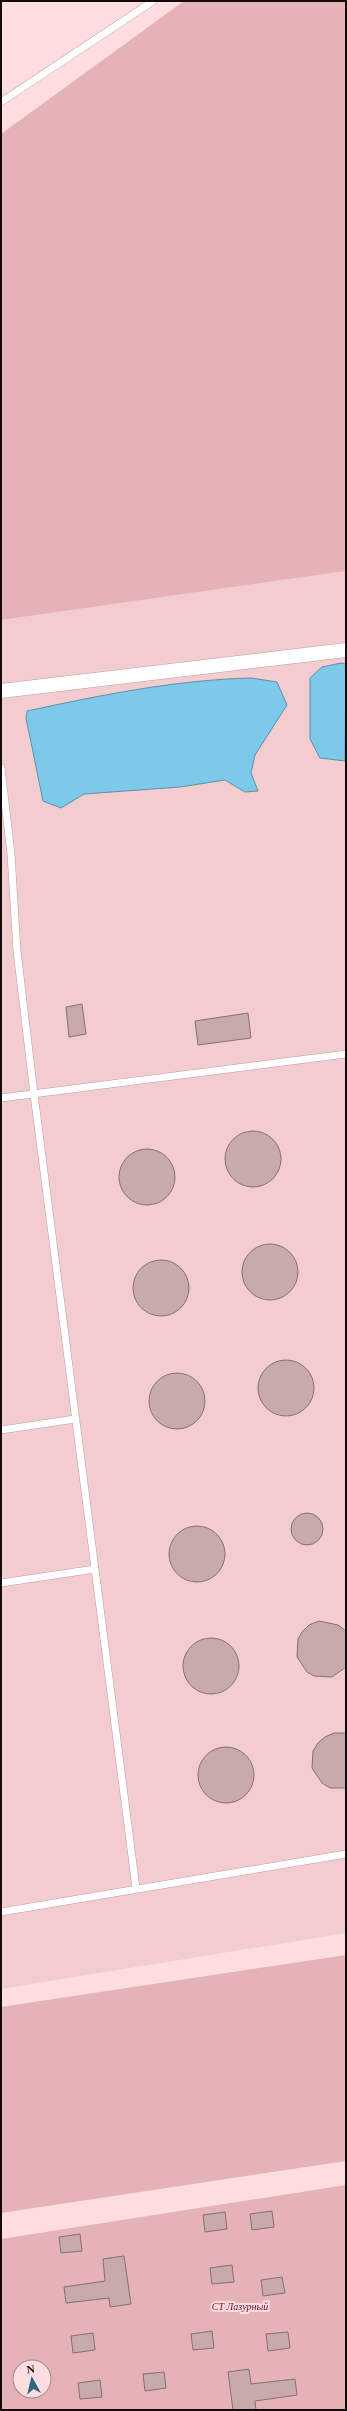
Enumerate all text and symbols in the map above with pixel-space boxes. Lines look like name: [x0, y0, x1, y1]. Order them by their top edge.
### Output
park label: СТ Лазурный: [212, 2301, 268, 2312]
north arrow: [12, 2359, 52, 2399]
text: N: [26, 2363, 35, 2376]

